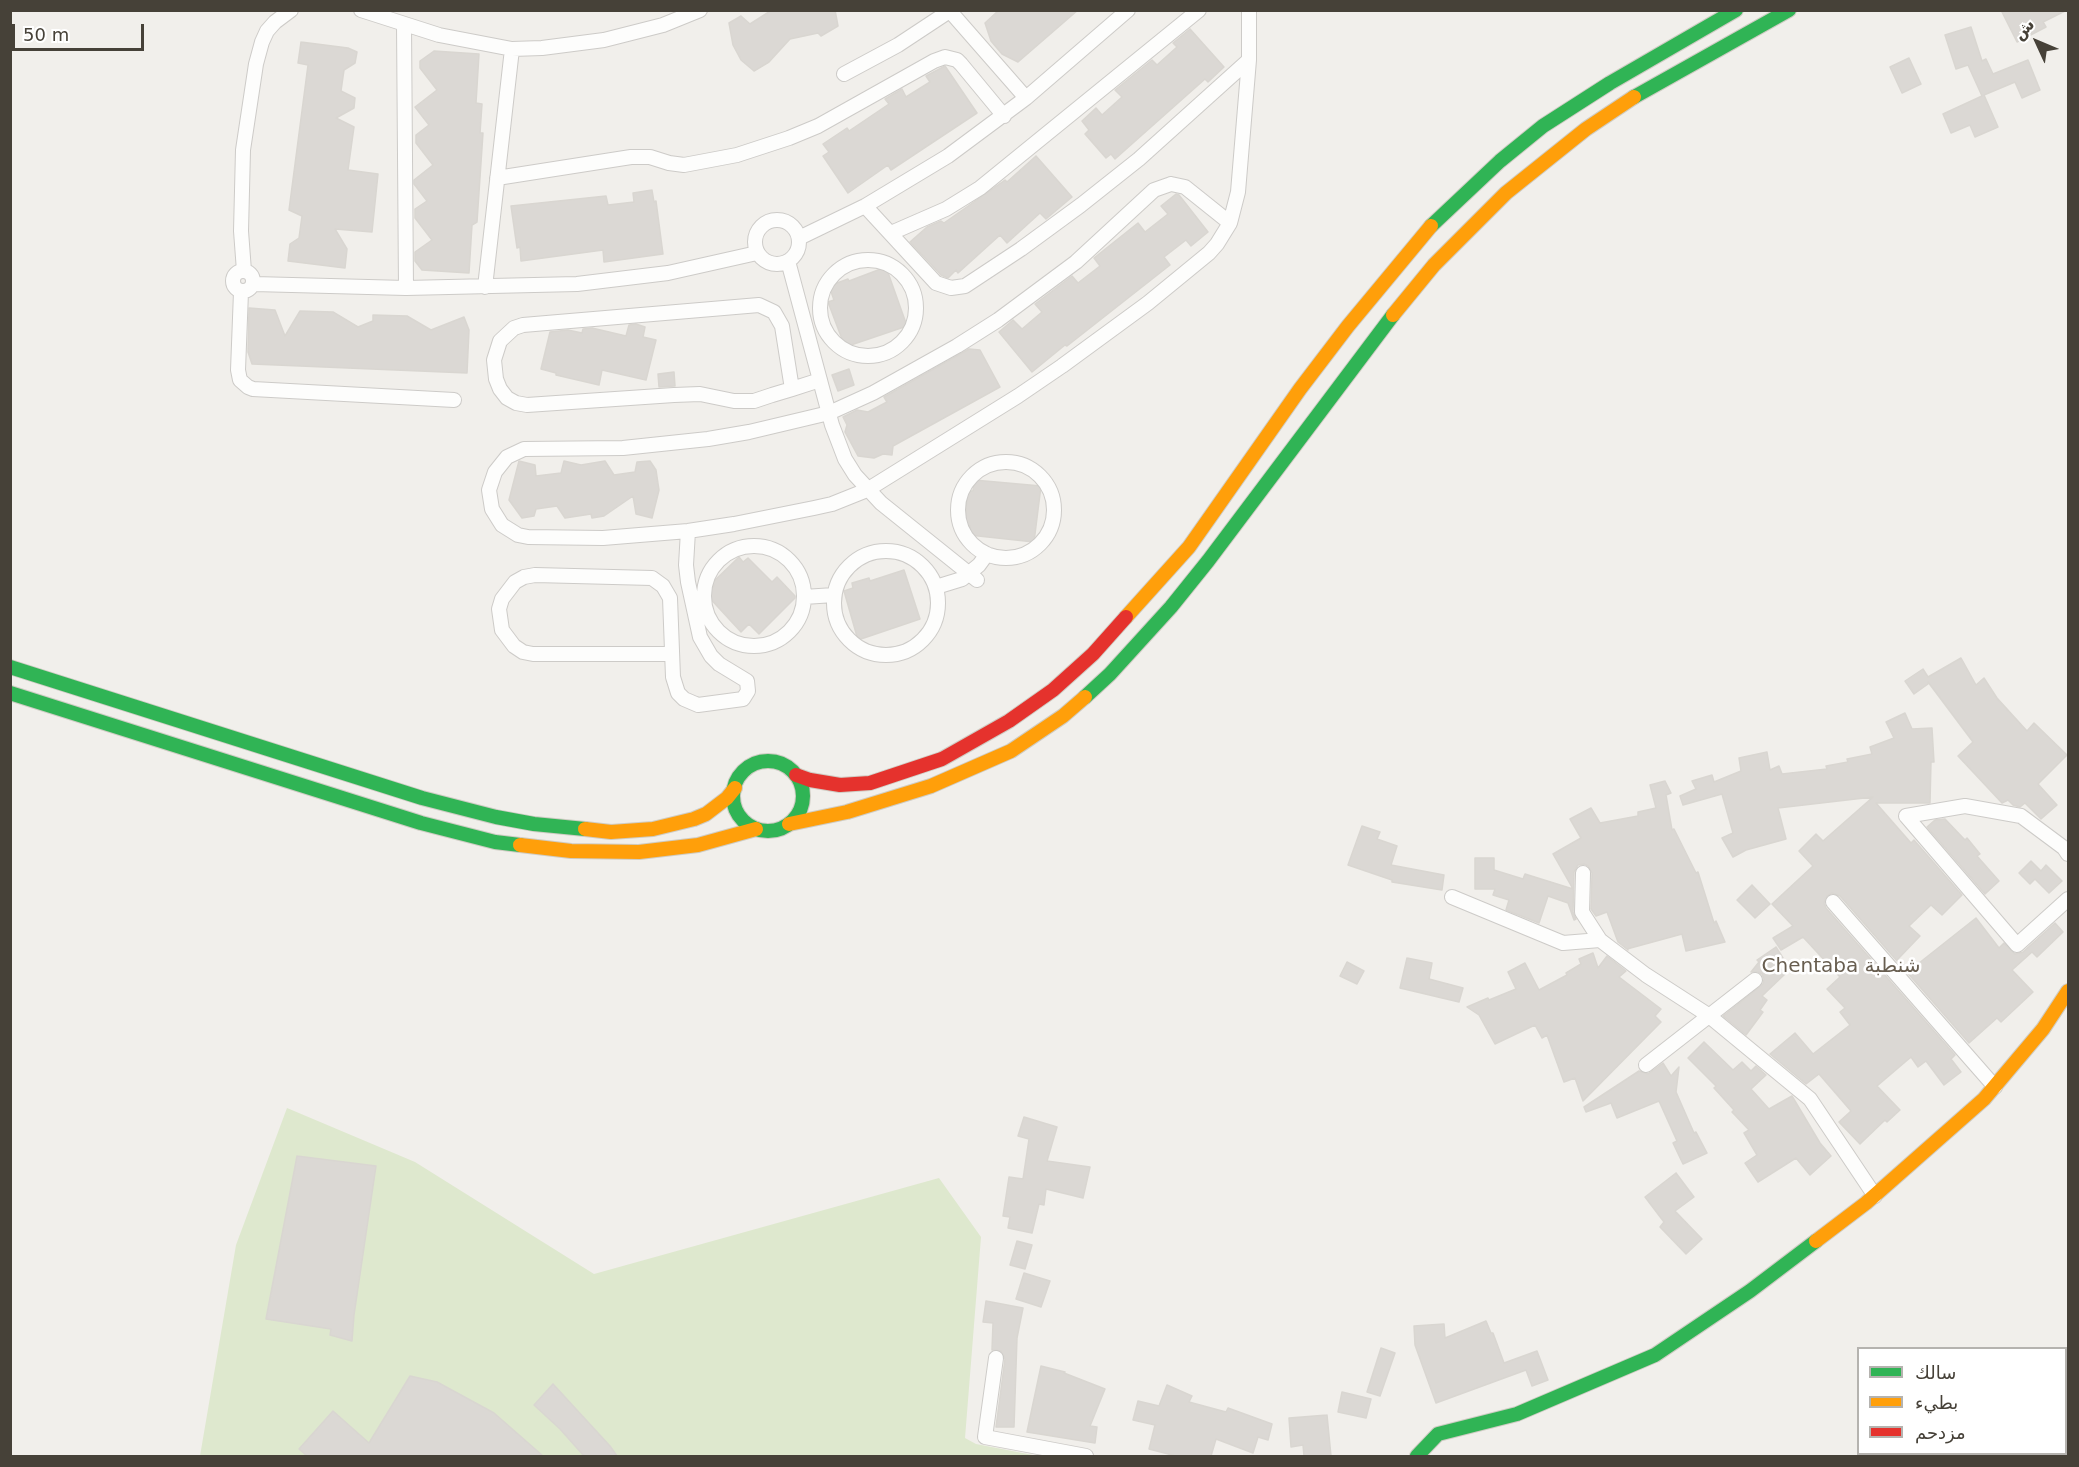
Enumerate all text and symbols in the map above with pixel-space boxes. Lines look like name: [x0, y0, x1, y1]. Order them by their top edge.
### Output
scale bar: [15, 12, 147, 50]
north arrow: [2007, 12, 2067, 72]
text: ش: [2009, 15, 2038, 44]
text: 50 m: [23, 24, 69, 45]
district label: Chentaba شنطبة: [1762, 955, 1920, 979]
legend: [1857, 1347, 2067, 1455]
text: سالك: [1915, 1362, 1956, 1383]
text: بطيء: [1915, 1392, 1958, 1413]
text: مزدحم: [1915, 1422, 1966, 1443]

